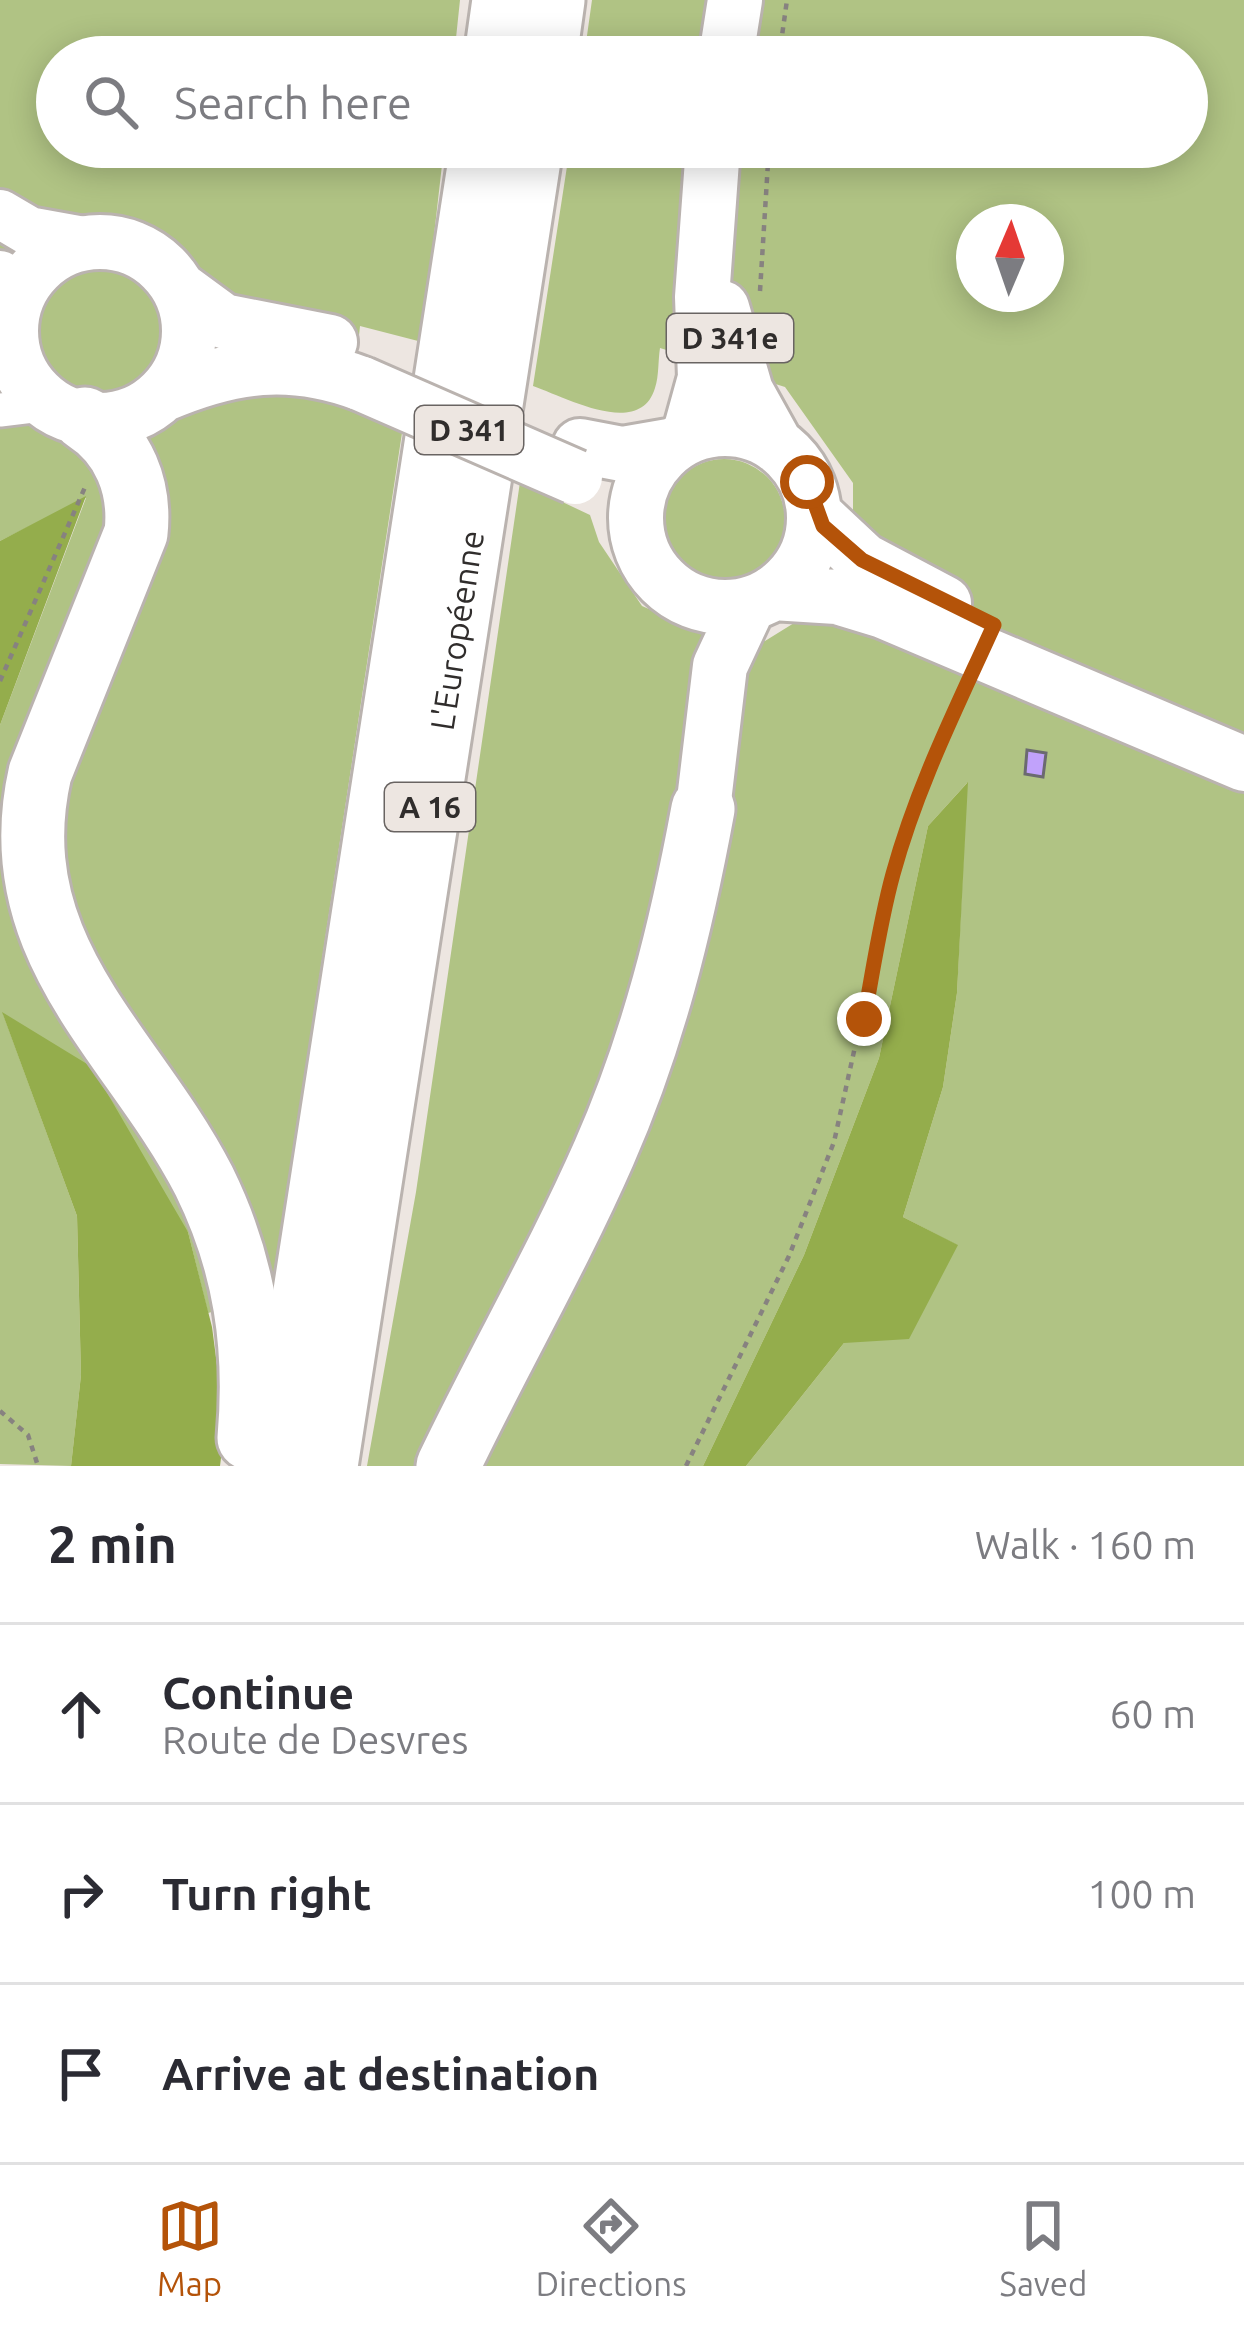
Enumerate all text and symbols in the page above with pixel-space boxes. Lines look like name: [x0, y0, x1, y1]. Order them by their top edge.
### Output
search box: [36, 36, 1208, 168]
icon: search: [78, 69, 144, 135]
text: Search here: [174, 77, 412, 128]
north arrow: [956, 204, 1064, 312]
road number: D 341e: [667, 314, 793, 362]
road number: D 341: [415, 406, 523, 454]
route start: [780, 455, 834, 509]
street label: L'Européenne: [422, 528, 490, 733]
road number: A 16: [385, 783, 475, 831]
route end: [837, 992, 891, 1046]
text: 2 min: [48, 1515, 177, 1573]
text: Walk · 160 m: [975, 1523, 1196, 1566]
text: Continue: [162, 1667, 354, 1718]
icon: ahead: [48, 1681, 114, 1747]
text: 60 m: [1109, 1692, 1196, 1735]
text: Route de Desvres: [162, 1718, 469, 1761]
icon: right: [48, 1861, 114, 1927]
text: Turn right: [162, 1868, 371, 1919]
text: 100 m: [1087, 1872, 1196, 1915]
icon: arrive: [48, 2041, 114, 2107]
text: Arrive at destination: [162, 2048, 599, 2099]
tab: Map: [157, 2193, 223, 2302]
tab: Directions: [536, 2193, 686, 2302]
tab: Saved: [1000, 2193, 1087, 2302]

